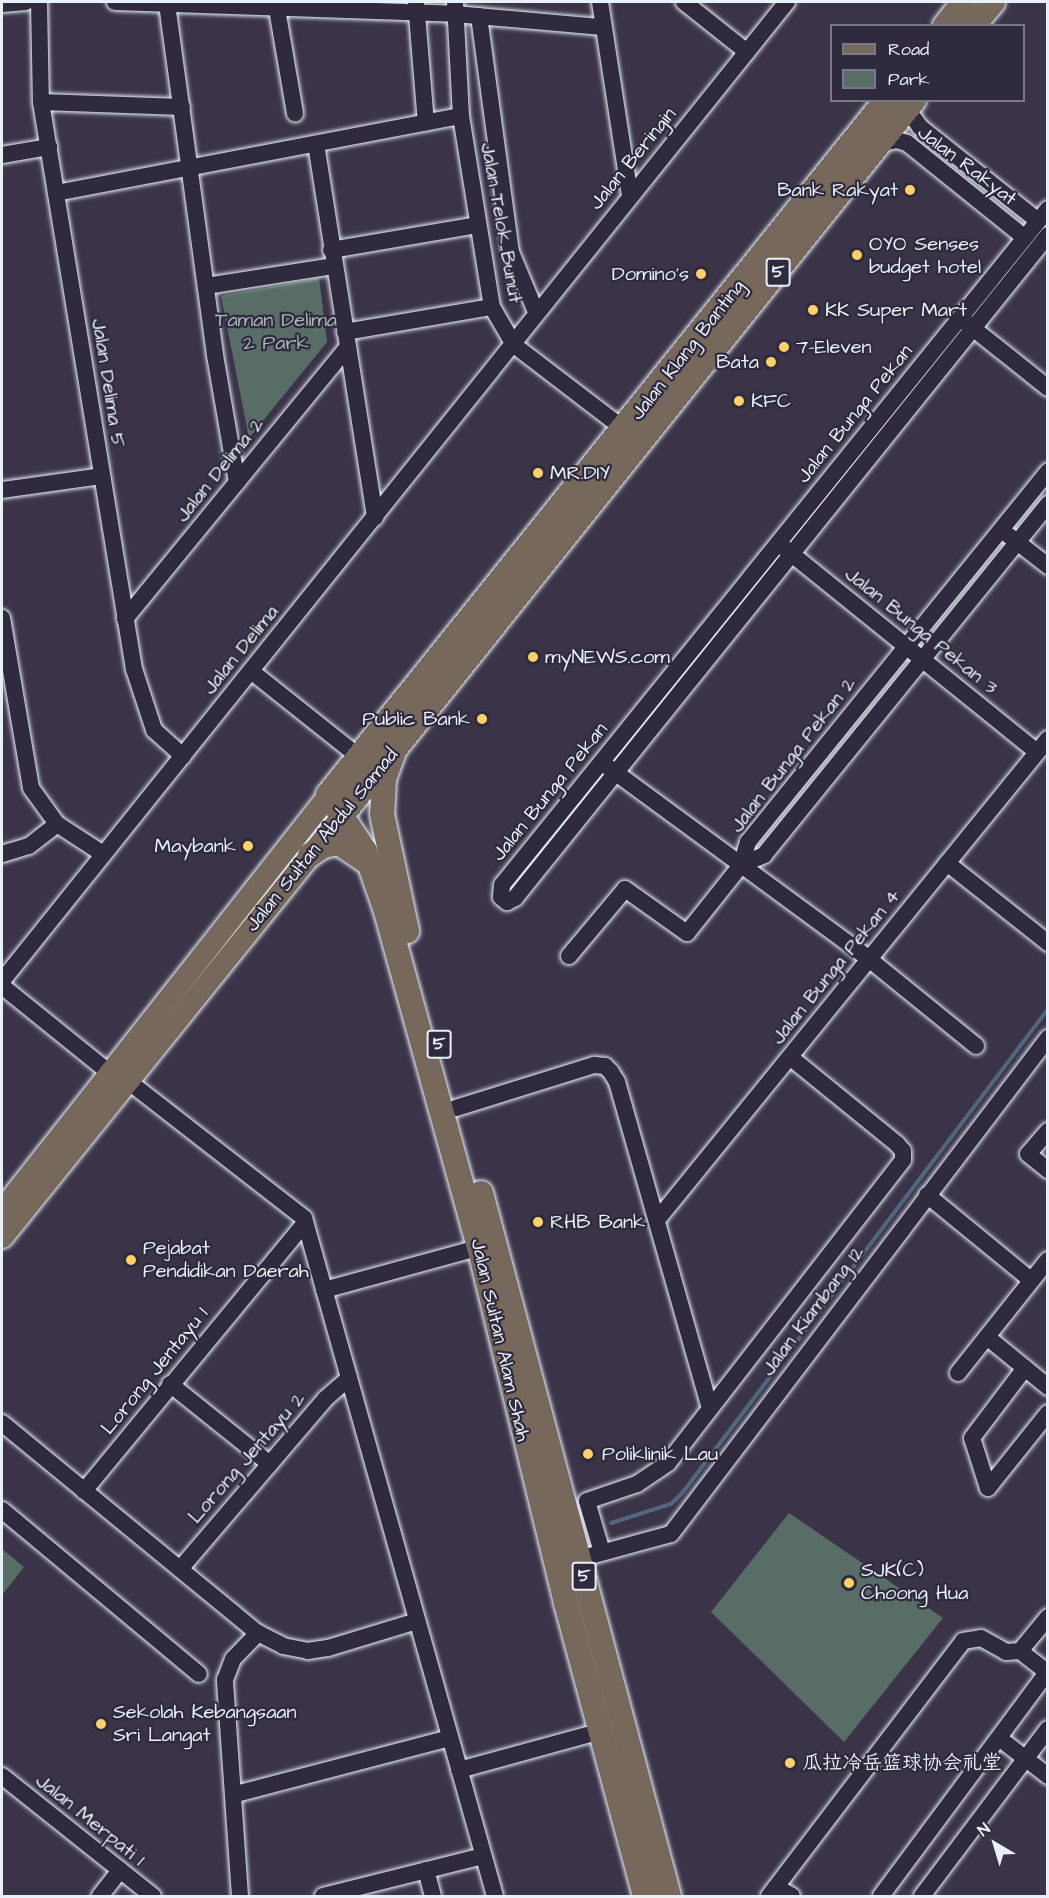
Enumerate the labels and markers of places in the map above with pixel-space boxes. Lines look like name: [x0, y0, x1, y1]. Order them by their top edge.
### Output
place label: Bank Rakyat: [777, 178, 898, 202]
marker: Bank Rakyat: [903, 183, 917, 197]
place label: OYO Senses budget hotel: [869, 232, 981, 279]
marker: OYO Senses budget hotel: [850, 248, 864, 262]
place label: Domino's: [612, 262, 689, 286]
marker: Domino's: [694, 267, 708, 281]
place label: KK Super Mart: [825, 298, 967, 322]
marker: KK Super Mart: [806, 303, 820, 317]
place label: 7-Eleven: [796, 335, 872, 359]
marker: 7-Eleven: [777, 340, 791, 354]
place label: Bata: [716, 350, 759, 374]
marker: Bata: [764, 355, 778, 369]
place label: KFC: [751, 389, 791, 413]
marker: KFC: [732, 394, 746, 408]
place label: MR.DIY: [550, 461, 610, 485]
marker: MR.DIY: [531, 466, 545, 480]
place label: myNEWS.com: [545, 645, 670, 669]
marker: myNEWS.com: [526, 650, 540, 664]
place label: Public Bank: [362, 707, 470, 731]
marker: Public Bank: [475, 712, 489, 726]
place label: Maybank: [155, 834, 236, 858]
marker: Maybank: [241, 839, 255, 853]
place label: RHB Bank: [550, 1210, 645, 1234]
marker: RHB Bank: [531, 1215, 545, 1229]
place label: Pejabat Pendidikan Daerah: [143, 1236, 309, 1283]
marker: Pejabat Pendidikan Daerah: [124, 1253, 138, 1267]
place label: Poliklinik Lau: [602, 1442, 718, 1466]
marker: Poliklinik Lau: [579, 1445, 597, 1463]
place label: SJK(C) Choong Hua: [861, 1559, 968, 1606]
marker: SJK(C) Choong Hua: [842, 1576, 856, 1590]
place label: Sekolah Kebangsaan Sri Langat: [113, 1700, 296, 1747]
marker: Sekolah Kebangsaan Sri Langat: [94, 1717, 108, 1731]
place label: 瓜拉冷岳篮球协会礼堂: [802, 1751, 1002, 1775]
marker: 瓜拉冷岳篮球协会礼堂: [783, 1756, 797, 1770]

